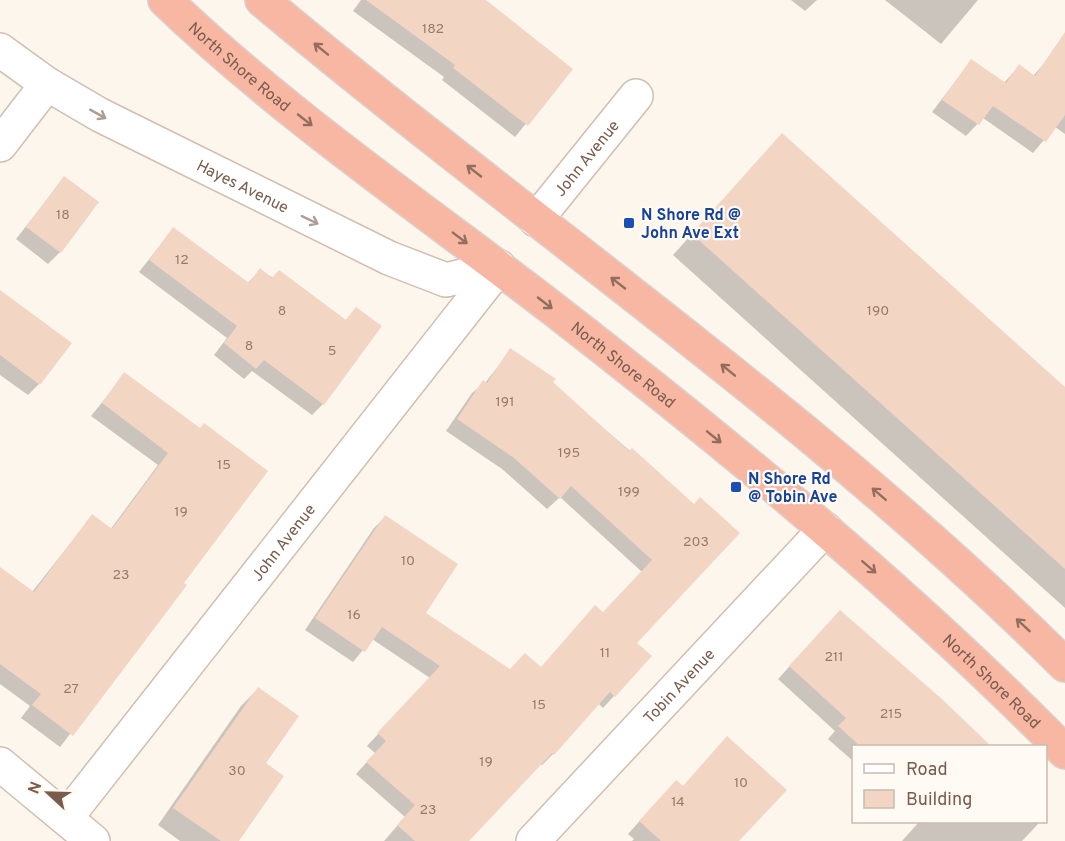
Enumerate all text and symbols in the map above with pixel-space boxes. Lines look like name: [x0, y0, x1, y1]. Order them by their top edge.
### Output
street label: North Shore Road: [183, 19, 294, 117]
house number: 182: [422, 21, 444, 38]
one-way arrow: [313, 43, 329, 56]
one-way arrow: [88, 109, 106, 120]
one-way arrow: [296, 113, 312, 126]
street label: John Avenue: [551, 117, 625, 201]
street label: Hayes Avenue: [193, 156, 291, 219]
one-way arrow: [466, 164, 482, 177]
place label: N Shore Rd @ John Ave Ext: [641, 206, 741, 244]
house number: 18: [56, 207, 70, 224]
one-way arrow: [300, 214, 318, 226]
marker: N Shore Rd @ John Ave Ext: [622, 216, 636, 230]
one-way arrow: [452, 231, 468, 244]
house number: 12: [175, 252, 189, 269]
one-way arrow: [610, 277, 626, 290]
one-way arrow: [537, 297, 553, 309]
house number: 8: [278, 303, 286, 320]
house number: 190: [867, 303, 889, 320]
street label: North Shore Road: [566, 318, 679, 413]
house number: 8: [245, 338, 253, 355]
house number: 5: [328, 343, 336, 360]
one-way arrow: [720, 363, 736, 376]
house number: 191: [496, 394, 514, 411]
one-way arrow: [706, 431, 722, 444]
house number: 195: [558, 445, 580, 462]
house number: 15: [217, 457, 231, 474]
place label: N Shore Rd @ Tobin Ave: [748, 470, 838, 508]
marker: N Shore Rd @ Tobin Ave: [729, 480, 743, 494]
house number: 199: [618, 484, 640, 501]
one-way arrow: [872, 487, 887, 501]
street label: John Avenue: [248, 501, 321, 586]
house number: 19: [174, 504, 188, 521]
house number: 203: [683, 534, 709, 551]
house number: 10: [401, 553, 415, 570]
one-way arrow: [861, 561, 877, 574]
house number: 23: [113, 567, 130, 584]
house number: 16: [347, 607, 361, 624]
one-way arrow: [1016, 618, 1031, 632]
street label: North Shore Road: [937, 631, 1044, 734]
house number: 11: [600, 645, 610, 662]
street label: Tobin Avenue: [640, 645, 720, 729]
house number: 211: [824, 649, 844, 666]
house number: 27: [63, 681, 79, 698]
house number: 15: [532, 697, 546, 714]
house number: 215: [880, 706, 902, 723]
legend: [852, 745, 1047, 823]
house number: 19: [479, 754, 493, 771]
text: Road: [906, 759, 948, 782]
north arrow: [18, 763, 78, 823]
house number: 30: [228, 763, 246, 780]
house number: 10: [734, 775, 748, 792]
text: N: [25, 779, 47, 797]
text: Building: [906, 789, 972, 812]
house number: 14: [671, 794, 685, 811]
house number: 23: [420, 802, 437, 819]

